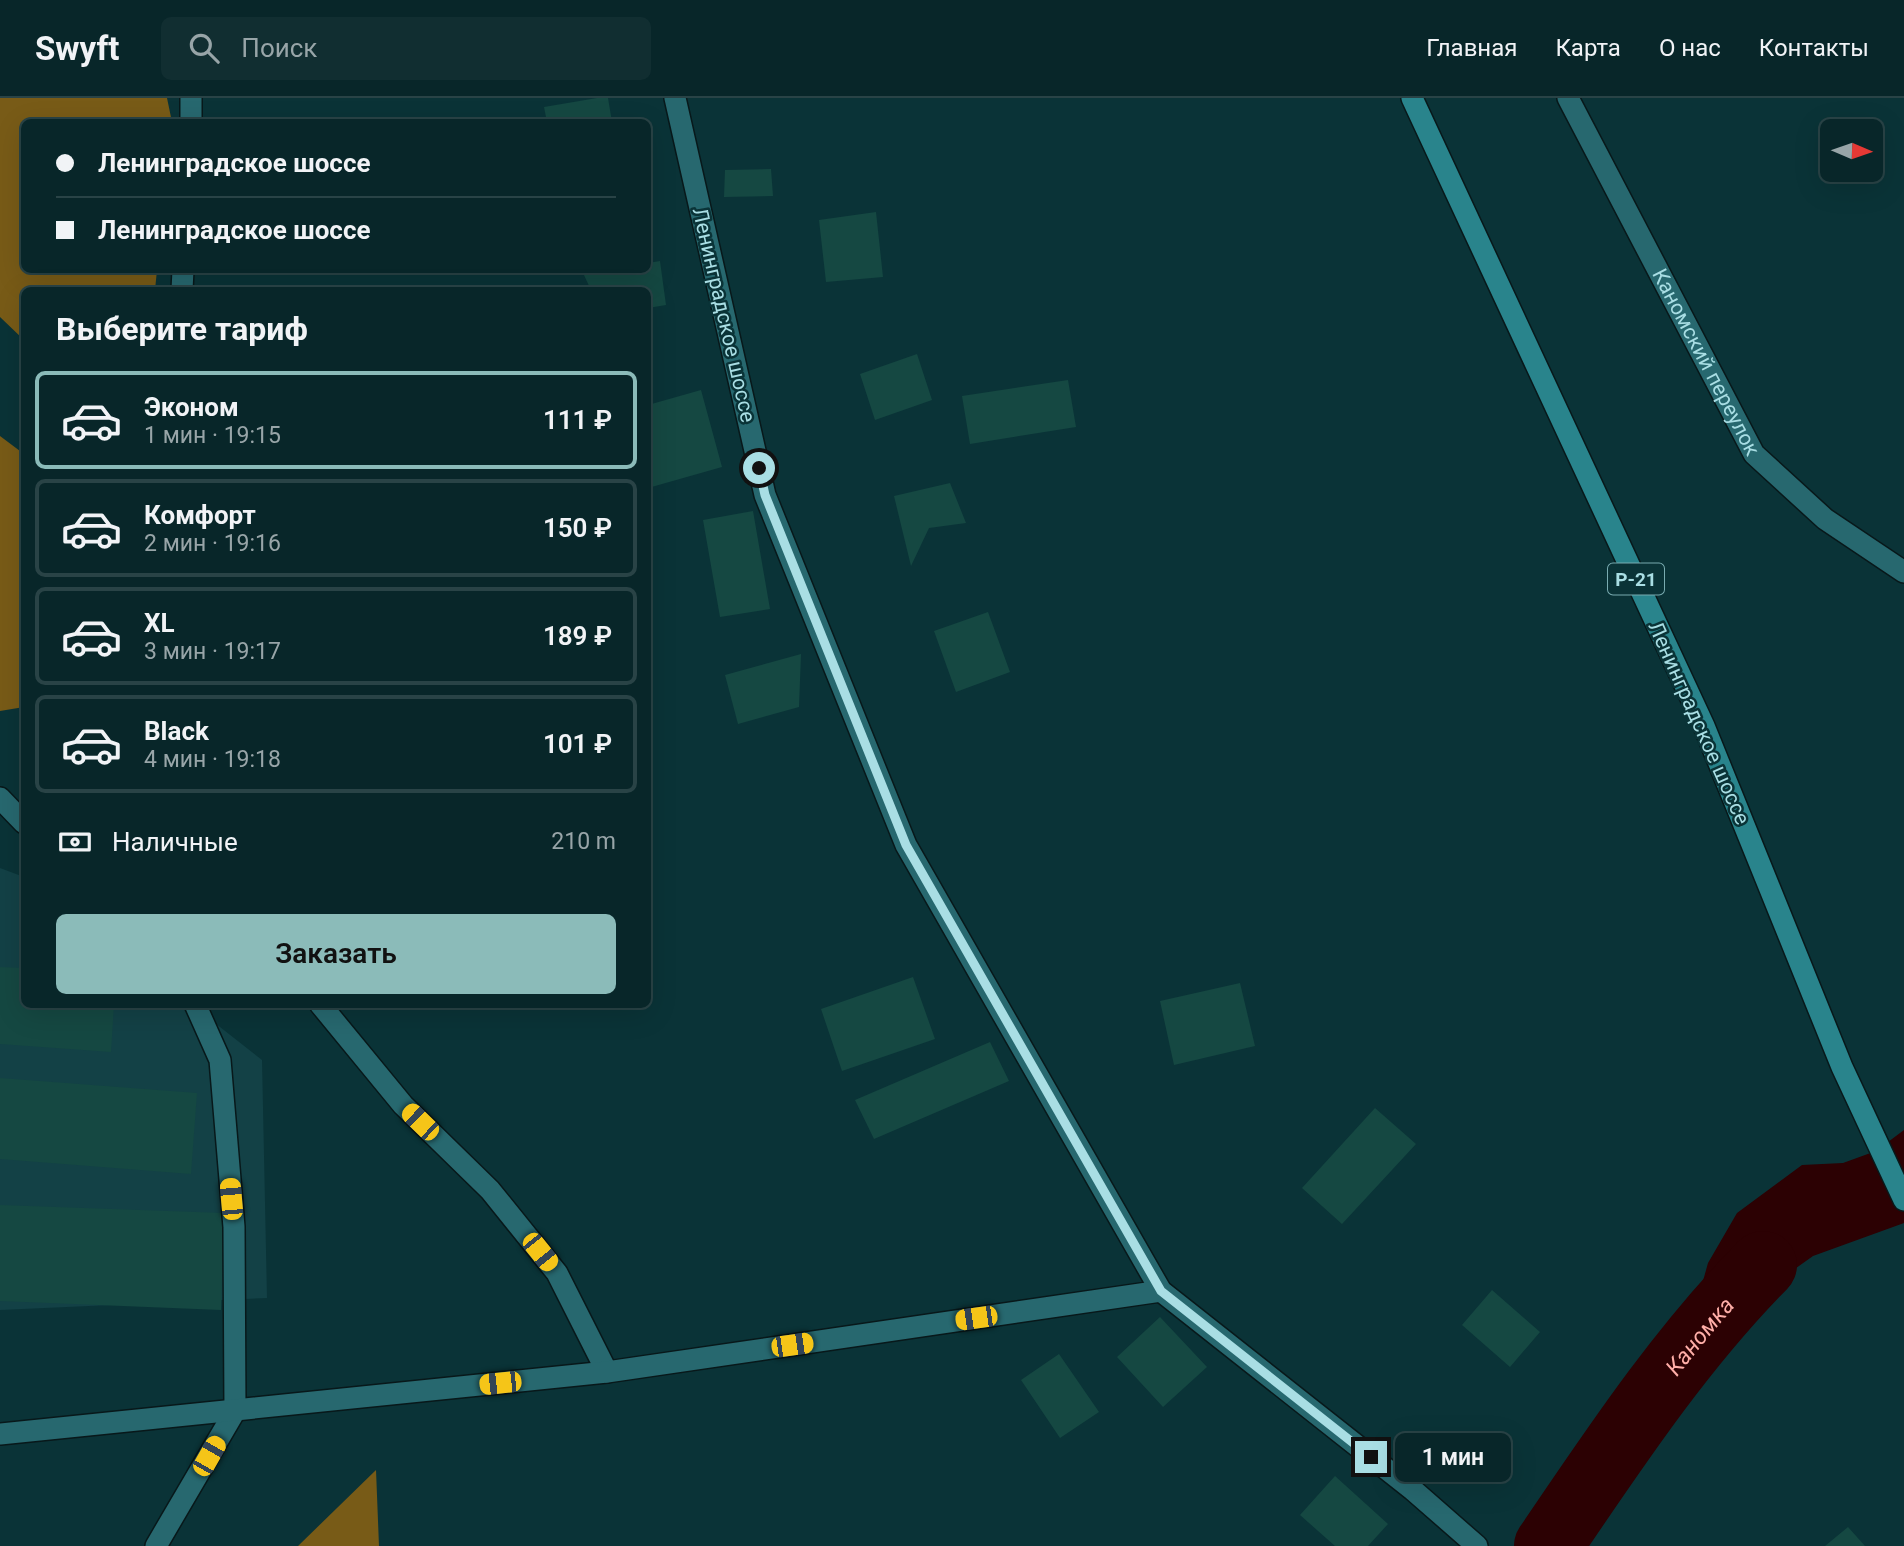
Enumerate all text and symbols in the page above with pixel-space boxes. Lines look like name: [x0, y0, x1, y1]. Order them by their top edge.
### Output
search box: [161, 17, 651, 80]
text: Swyft: [35, 29, 119, 68]
icon: search: [185, 29, 223, 67]
text: Поиск: [241, 33, 317, 63]
text: Главная: [1426, 34, 1517, 62]
text: Карта: [1555, 34, 1621, 62]
text: О нас: [1659, 34, 1721, 62]
text: Контакты: [1759, 34, 1869, 62]
north arrow: [1820, 119, 1883, 182]
map controls: [1820, 119, 1883, 182]
text: Ленинградское шоссе: [98, 148, 371, 178]
street label: Ленинградское шоссе: [688, 205, 760, 425]
text: Ленинградское шоссе: [98, 215, 371, 245]
street label: Каномский переулок: [1647, 265, 1765, 460]
text: Выберите тариф: [56, 310, 308, 348]
icon: car: [60, 389, 123, 452]
text: Эконом: [144, 392, 239, 422]
text: 111 ₽: [543, 405, 612, 435]
text: 1 мин · 19:15: [144, 422, 281, 449]
route start: [743, 452, 775, 484]
icon: car: [60, 497, 123, 560]
text: Комфорт: [144, 500, 256, 530]
text: 150 ₽: [543, 513, 612, 543]
text: 2 мин · 19:16: [144, 530, 281, 557]
road number: Р-21: [1608, 564, 1664, 594]
icon: car: [60, 605, 123, 668]
text: XL: [144, 608, 175, 638]
street label: Ленинградское шоссе: [1643, 618, 1755, 828]
text: 189 ₽: [543, 621, 612, 651]
text: 3 мин · 19:17: [144, 638, 281, 665]
icon: car: [60, 713, 123, 776]
text: Black: [144, 716, 209, 746]
text: 101 ₽: [543, 729, 612, 759]
text: 4 мин · 19:18: [144, 746, 281, 773]
icon: cash: [56, 823, 94, 861]
text: Наличные: [112, 827, 238, 857]
text: 210 m: [551, 828, 616, 855]
button: Заказать: [56, 914, 616, 994]
car: [398, 1100, 443, 1144]
car: [219, 1177, 244, 1221]
car: [519, 1229, 562, 1275]
water label: Каномка: [1660, 1292, 1740, 1381]
car: [954, 1305, 999, 1331]
car: [770, 1332, 815, 1358]
car: [479, 1370, 522, 1396]
callout: 1 мин: [1396, 1432, 1511, 1482]
car: [190, 1433, 229, 1479]
route end: [1355, 1441, 1387, 1473]
text: 1 мин: [1422, 1444, 1484, 1471]

